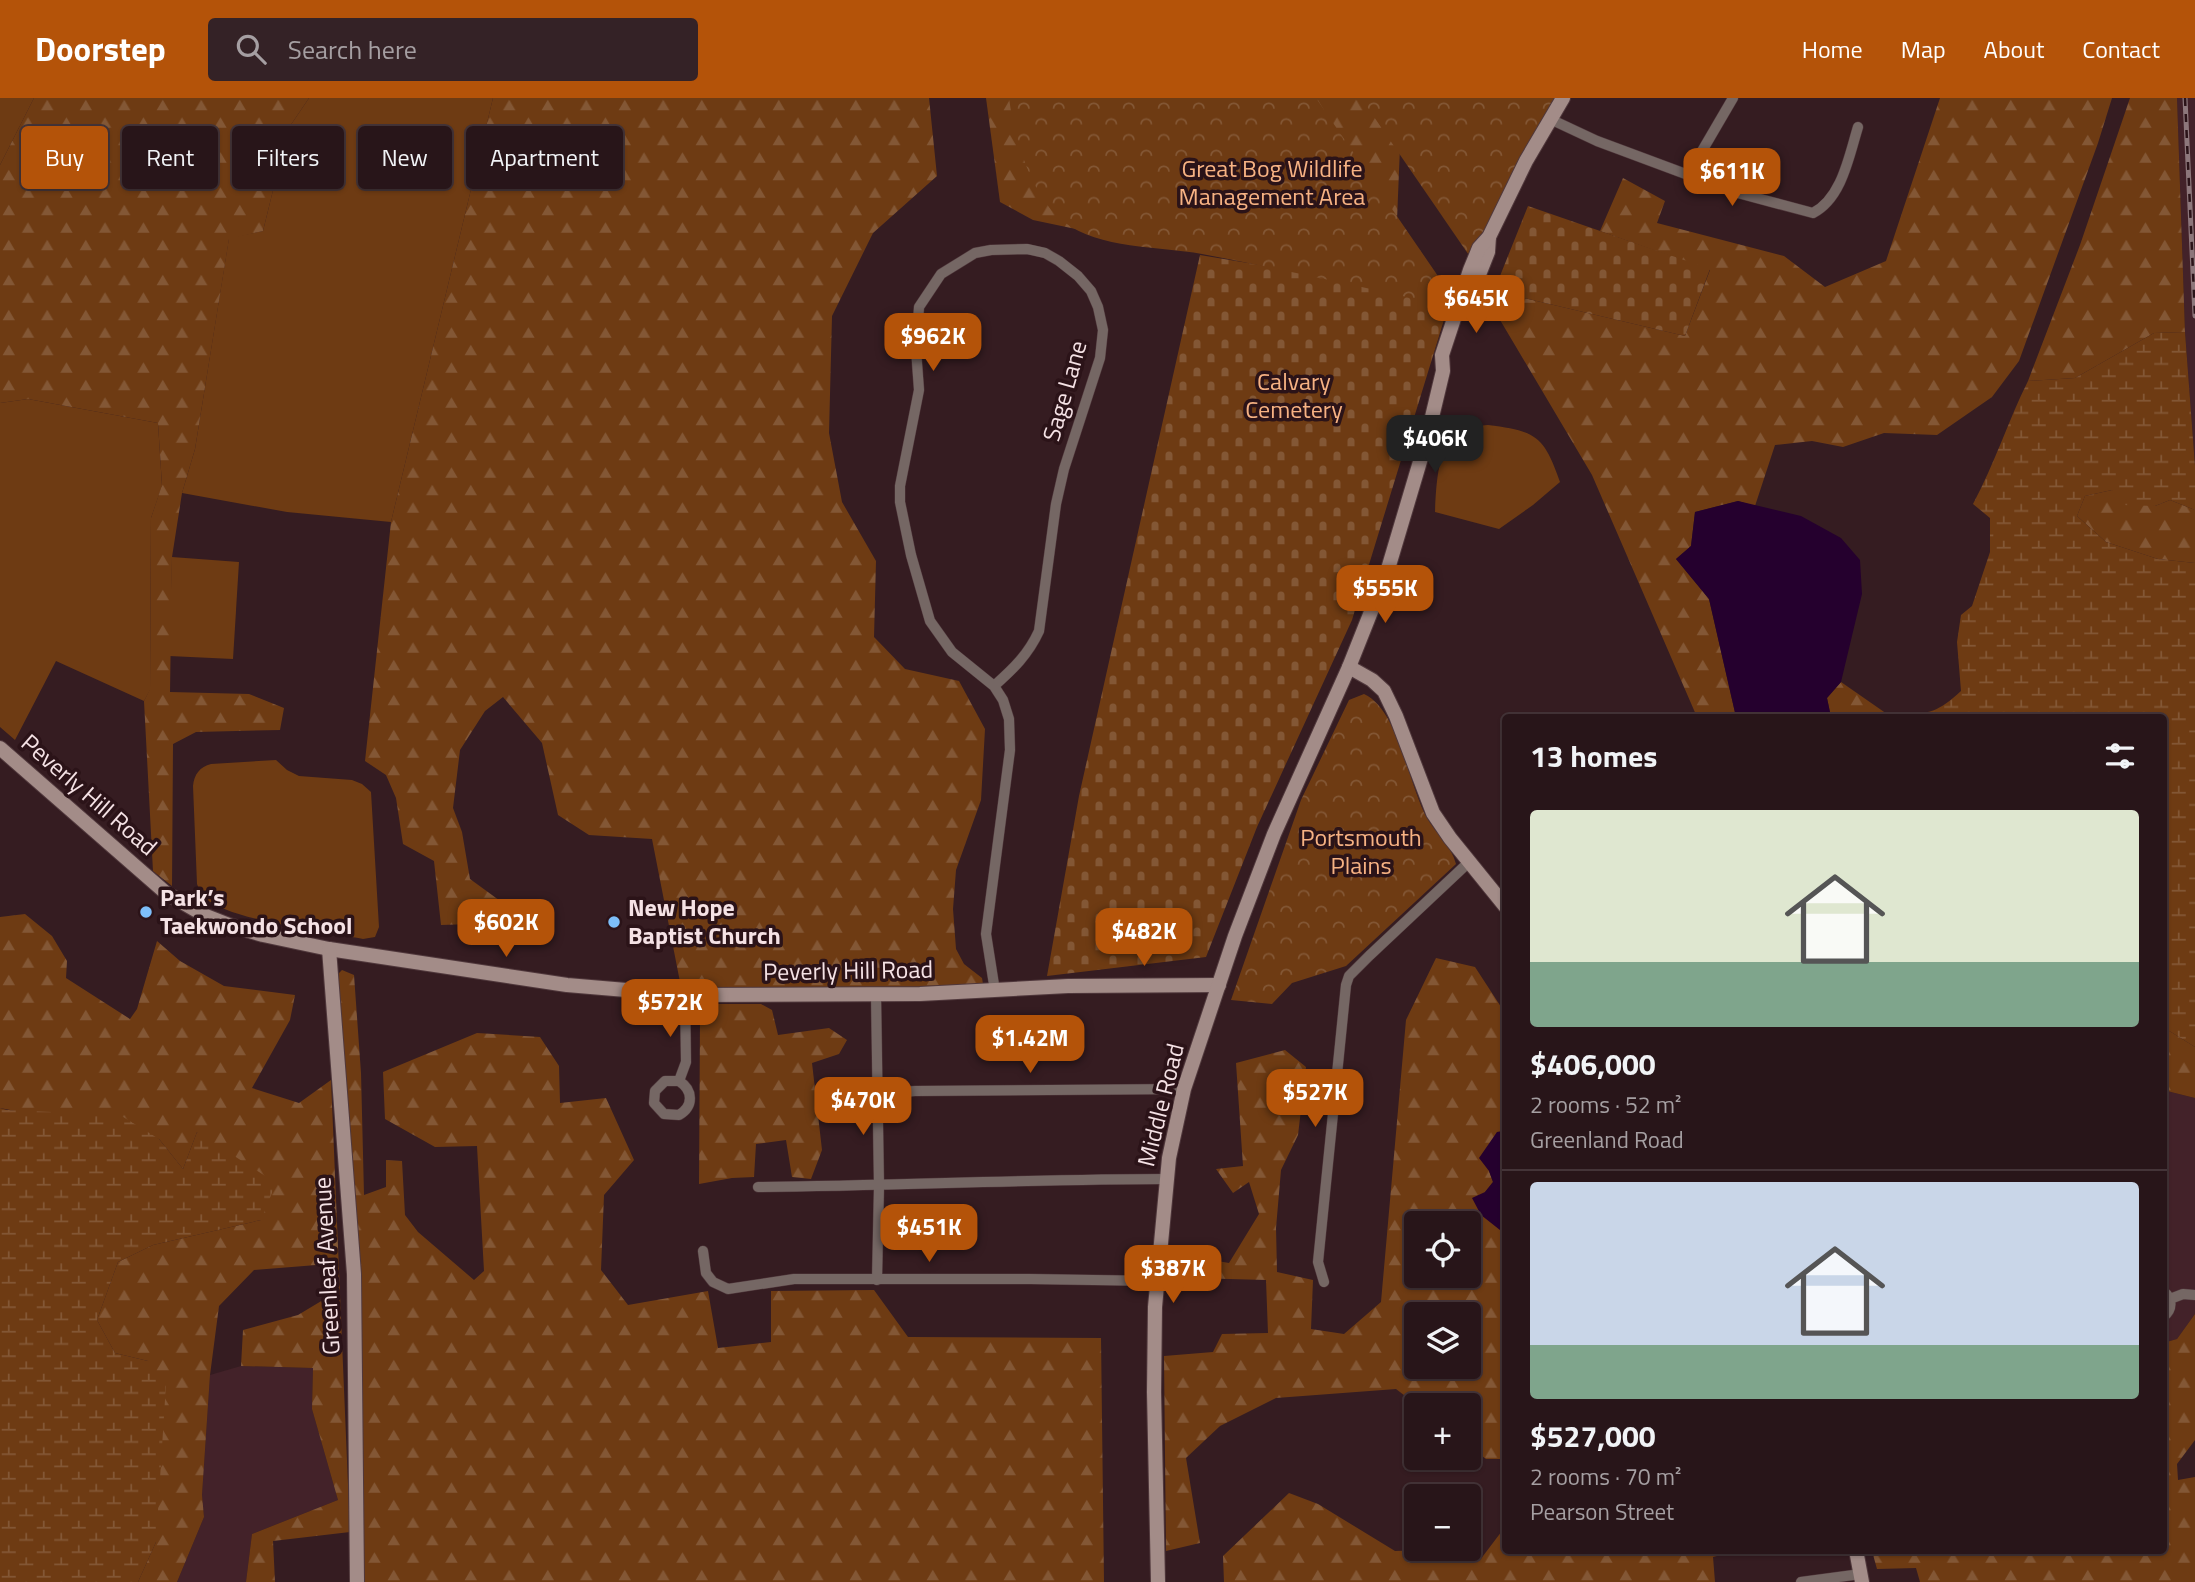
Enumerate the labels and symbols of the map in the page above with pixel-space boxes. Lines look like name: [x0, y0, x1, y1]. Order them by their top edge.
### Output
pin: $611K: [1683, 148, 1781, 208]
park label: Great Bog Wildlife Management Area: [1179, 150, 1365, 214]
pin: $645K: [1427, 275, 1525, 335]
pin: $962K: [884, 314, 982, 373]
street label: Sage Lane: [1032, 336, 1096, 445]
park label: Calvary Cemetery: [1245, 363, 1343, 427]
pin: $406K: [1386, 416, 1484, 475]
pin: $555K: [1336, 566, 1434, 625]
street label: Peverly Hill Road: [14, 725, 166, 864]
park label: Portsmouth Plains: [1300, 819, 1422, 883]
place label: Park’s Taekwondo School: [160, 879, 353, 943]
place label: New Hope Baptist Church: [628, 889, 781, 953]
pin: $602K: [457, 900, 555, 959]
marker: Park’s Taekwondo School: [138, 904, 154, 920]
pin: $482K: [1095, 908, 1193, 968]
marker: New Hope Baptist Church: [606, 914, 622, 930]
street label: Peverly Hill Road: [763, 951, 933, 989]
pin: $572K: [621, 979, 719, 1039]
pin: $1.42M: [973, 1016, 1087, 1075]
street label: Middle Road: [1127, 1039, 1193, 1170]
pin: $527K: [1266, 1070, 1364, 1129]
pin: $470K: [814, 1077, 912, 1137]
street label: Greenleaf Avenue: [303, 1176, 349, 1356]
pin: $451K: [880, 1204, 978, 1264]
pin: $387K: [1124, 1246, 1222, 1305]

